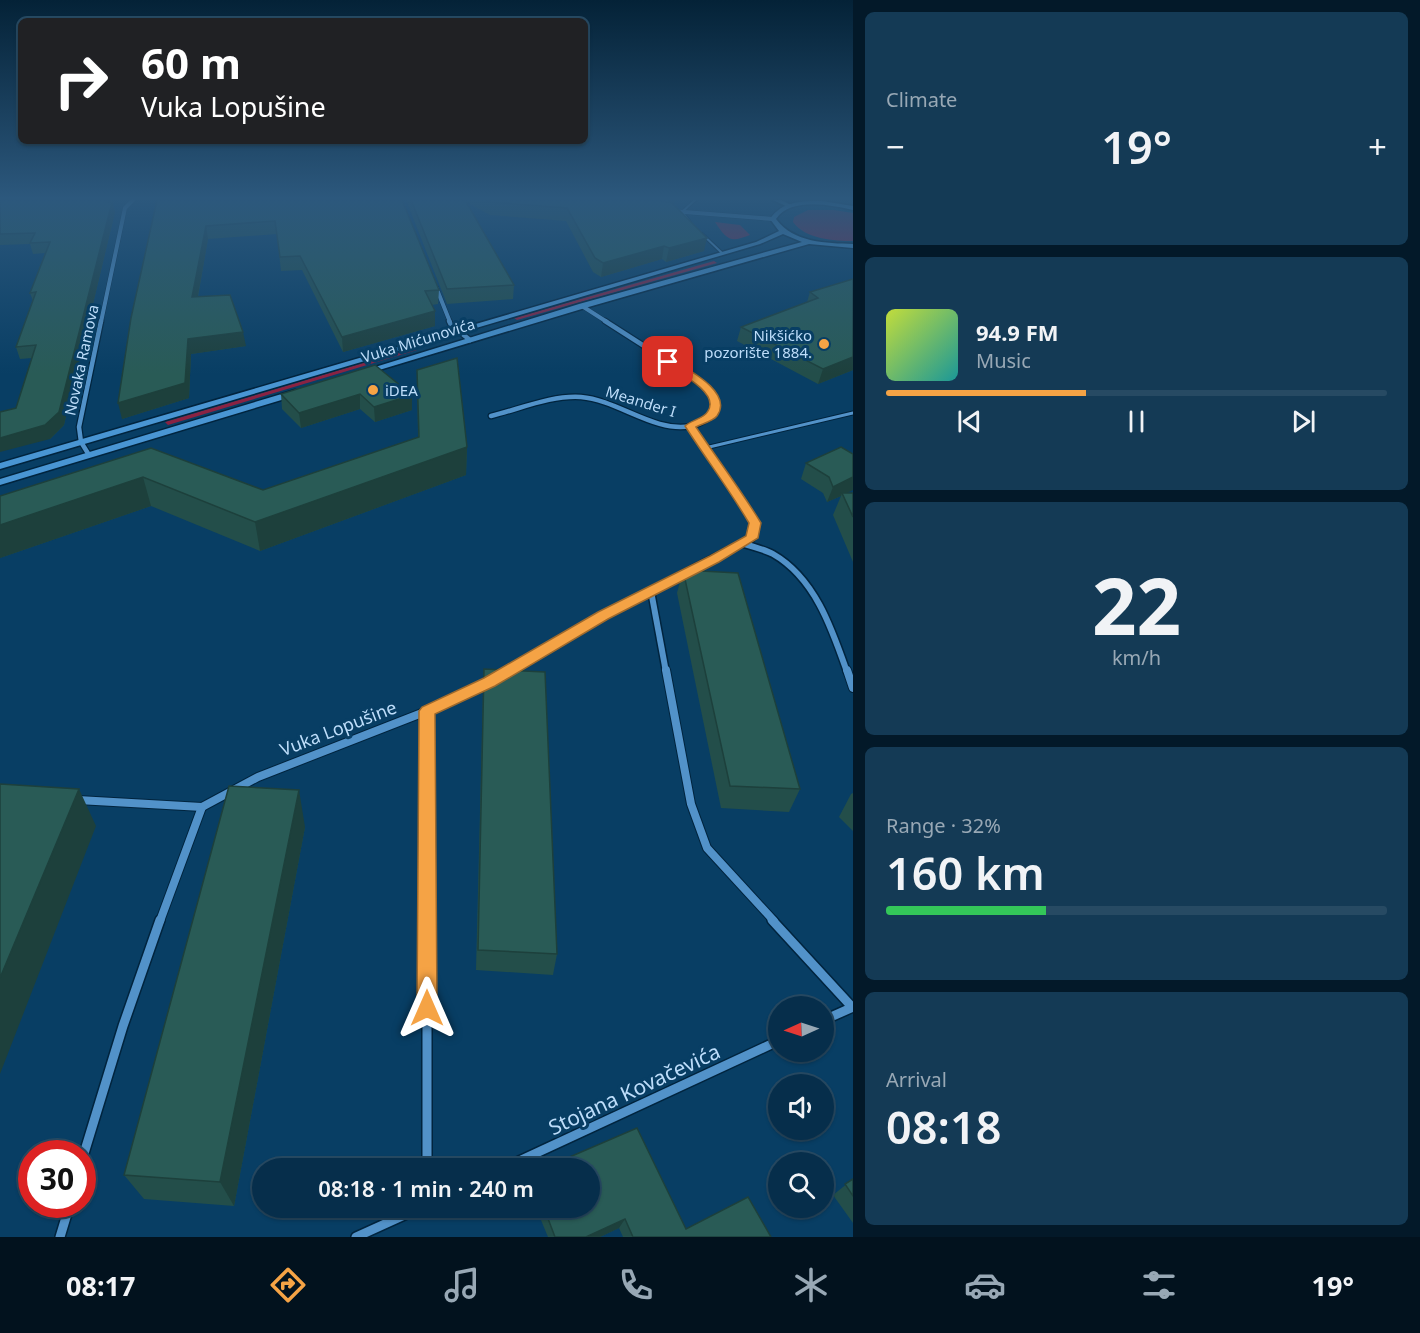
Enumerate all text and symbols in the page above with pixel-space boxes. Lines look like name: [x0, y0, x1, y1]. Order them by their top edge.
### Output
text: 60 m: [141, 34, 241, 91]
icon: right: [42, 42, 120, 120]
text: Climate: [886, 86, 957, 113]
text: Vuka Lopušine: [141, 88, 326, 125]
text: 19°: [1101, 116, 1172, 177]
text: −: [886, 124, 905, 169]
text: +: [1368, 124, 1387, 169]
street label: Novaka Ramova: [59, 303, 103, 417]
street label: Vuka Mićunovića: [359, 313, 477, 367]
text: 94.9 FM: [976, 317, 1058, 347]
place label: Nikšićko pozorište 1884.: [704, 325, 812, 362]
pin: [642, 336, 693, 387]
marker: Nikšićko pozorište 1884.: [817, 337, 831, 351]
icon: arrive: [651, 345, 684, 378]
text: Music: [976, 347, 1031, 374]
place label: iDEA: [385, 380, 418, 400]
street label: Meander I: [603, 381, 679, 421]
marker: iDEA: [366, 383, 380, 397]
icon: previous: [953, 405, 986, 438]
icon: pause: [1120, 405, 1153, 438]
icon: next: [1287, 405, 1320, 438]
text: 22: [1092, 552, 1181, 658]
text: km/h: [1112, 644, 1161, 671]
street label: Vuka Lopušine: [276, 695, 400, 761]
text: Range · 32%: [886, 812, 1001, 839]
text: 160 km: [886, 842, 1045, 903]
position arrow: [395, 976, 459, 1040]
north arrow: [768, 996, 834, 1062]
map controls: [768, 996, 834, 1218]
street label: Stojana Kovačevića: [544, 1037, 724, 1141]
text: Arrival: [886, 1066, 947, 1093]
button: sound: [768, 1074, 834, 1140]
text: 08:18: [886, 1096, 1001, 1157]
speed limit sign: 30: [18, 1140, 96, 1218]
button: search: [768, 1152, 834, 1218]
text: 08:18 · 1 min · 240 m: [318, 1173, 534, 1203]
icon: directions: [267, 1264, 309, 1306]
icon: music: [441, 1264, 483, 1306]
icon: phone: [615, 1264, 657, 1306]
icon: climate: [790, 1264, 832, 1306]
icon: car: [964, 1264, 1006, 1306]
icon: filters: [1138, 1264, 1180, 1306]
text: 08:17: [66, 1267, 135, 1304]
text: 19°: [1312, 1267, 1354, 1304]

